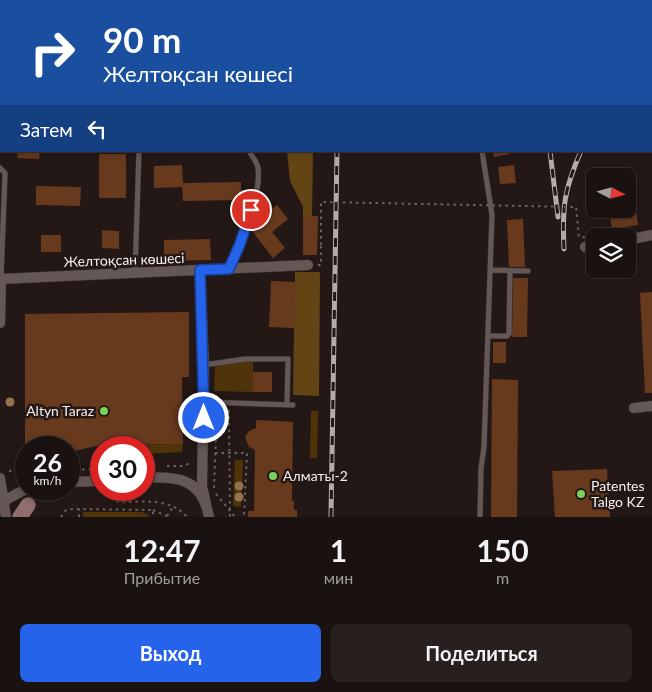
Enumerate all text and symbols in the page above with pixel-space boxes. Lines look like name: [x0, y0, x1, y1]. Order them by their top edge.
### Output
text: 90 m: [103, 18, 181, 60]
icon: right: [20, 20, 85, 85]
text: Желтоқсан көшесі: [103, 60, 293, 87]
icon: left: [83, 115, 111, 143]
text: Затем: [20, 118, 73, 141]
north arrow: [586, 168, 636, 218]
map controls: [586, 168, 636, 278]
pin: [230, 189, 272, 231]
icon: arrive: [237, 196, 265, 224]
button: layers: [586, 228, 636, 278]
street label: Желтоқсан көшесі: [63, 249, 185, 270]
position arrow: [177, 391, 229, 443]
place label: Altyn Taraz: [26, 402, 94, 419]
marker: Altyn Taraz: [98, 405, 110, 417]
speed limit sign: 30: [90, 436, 155, 501]
text: 26: [33, 447, 62, 477]
place label: Алматы-2: [283, 467, 348, 484]
marker: Алматы-2: [267, 470, 279, 482]
text: km/h: [33, 473, 62, 488]
place label: Patentes Talgo KZ: [591, 477, 645, 510]
marker: Patentes Talgo KZ: [575, 488, 587, 500]
text: 12:47: [123, 532, 201, 568]
text: 1: [330, 532, 347, 568]
text: 150: [477, 532, 529, 568]
text: Прибытие: [124, 568, 200, 587]
text: мин: [324, 568, 353, 587]
text: m: [496, 568, 509, 587]
button: Выход: [20, 624, 321, 682]
button: Поделиться: [331, 624, 632, 682]

